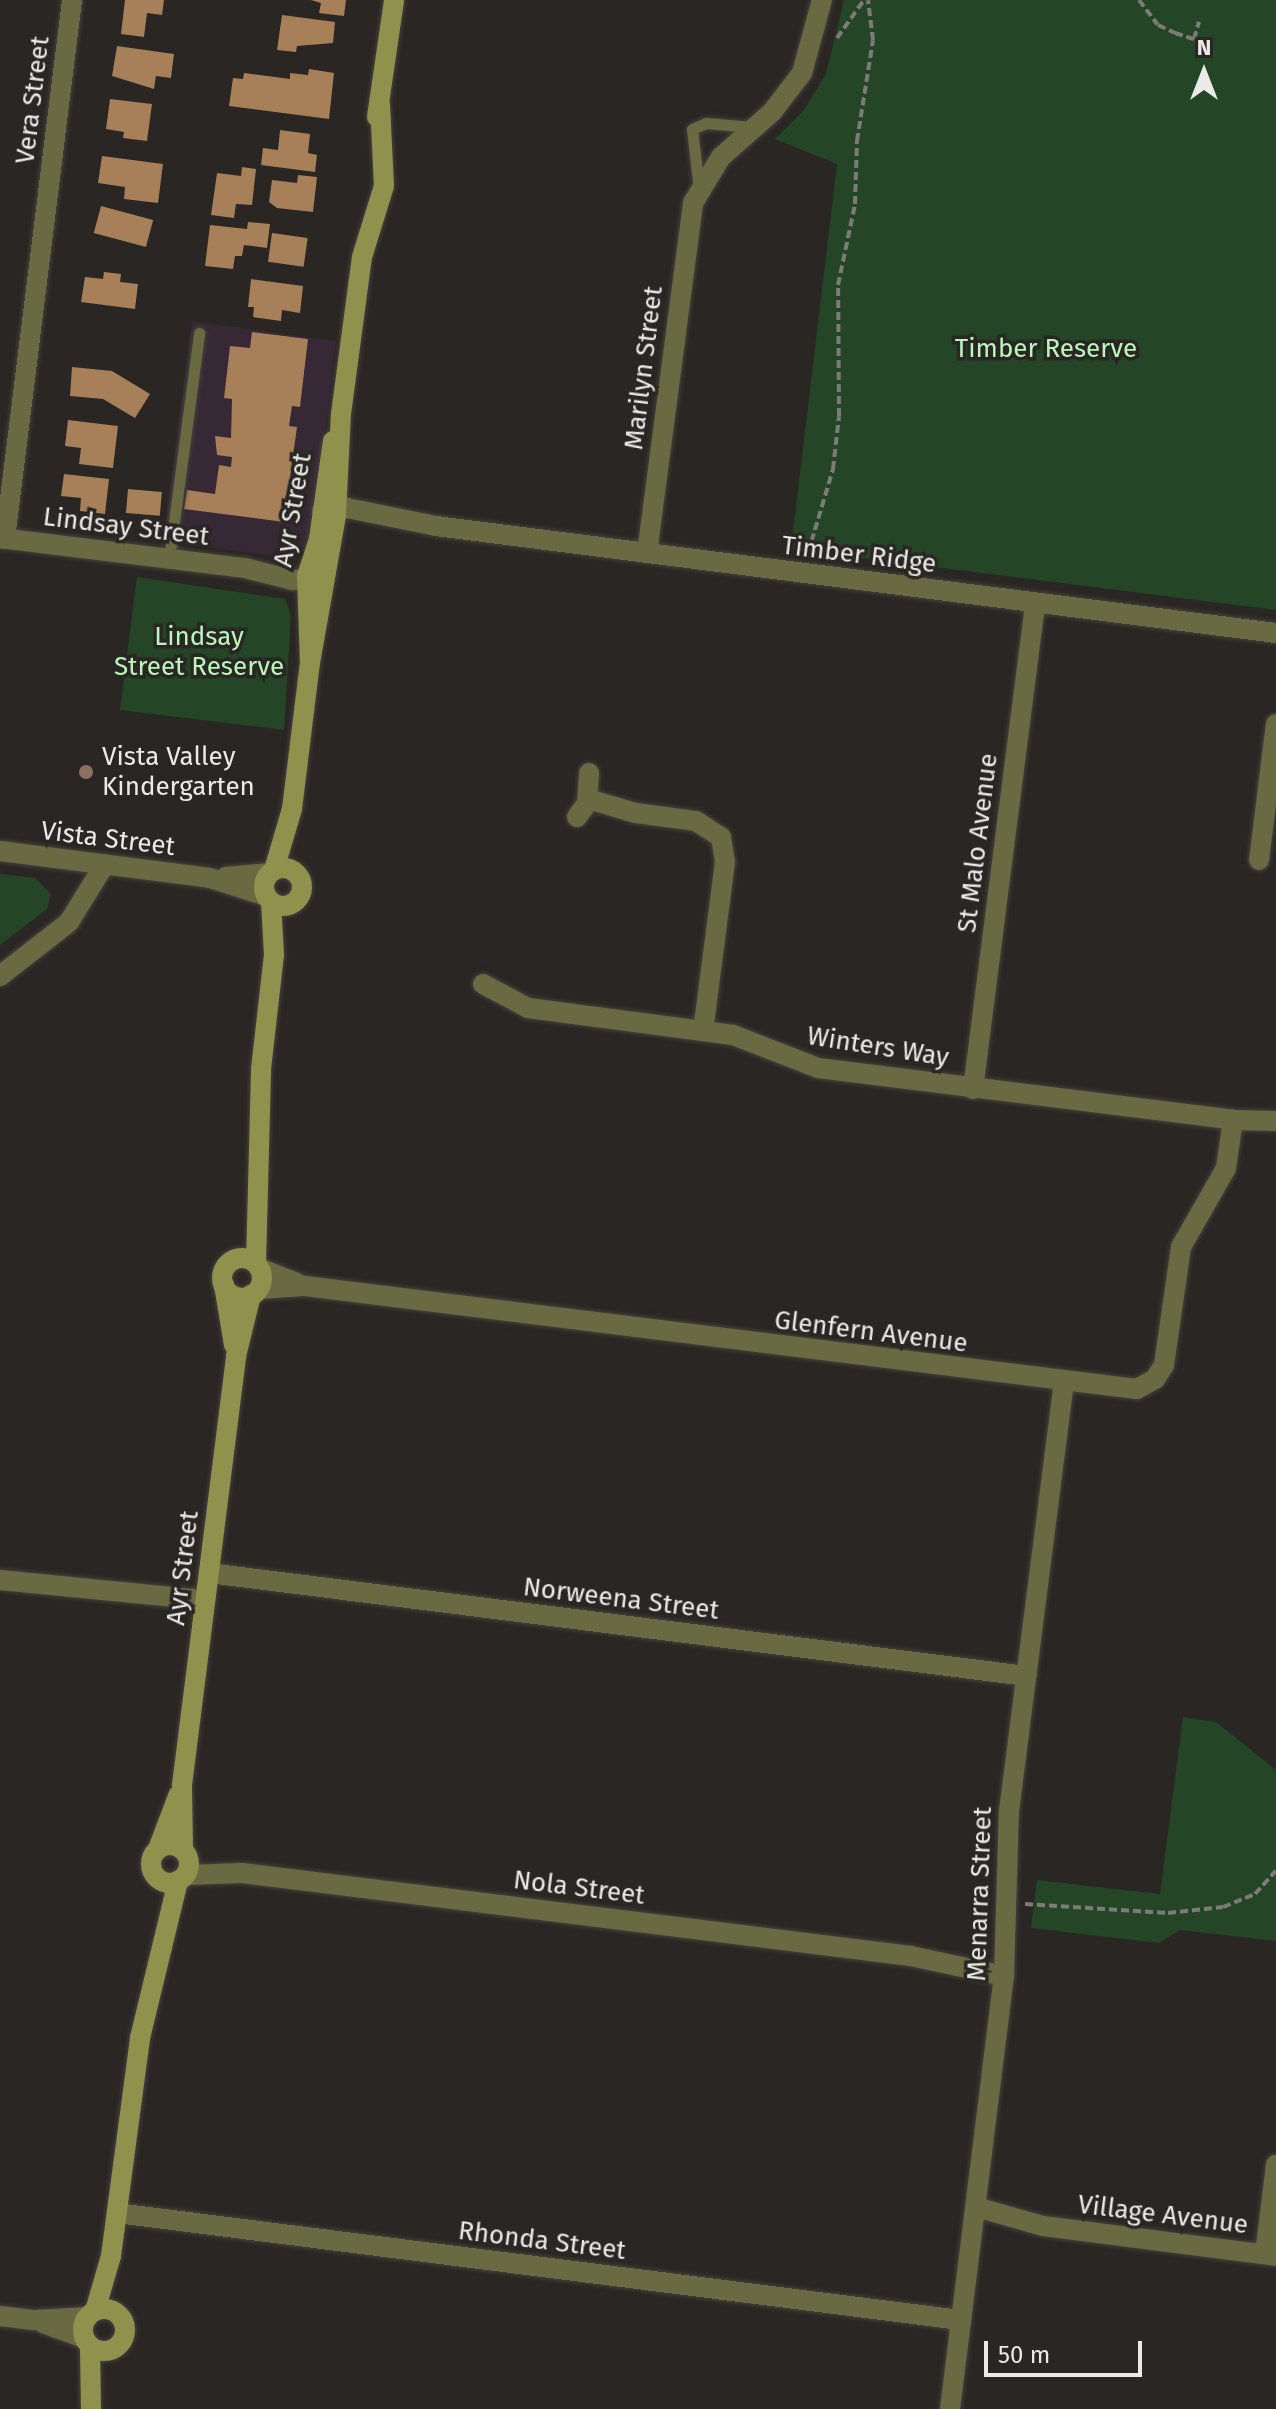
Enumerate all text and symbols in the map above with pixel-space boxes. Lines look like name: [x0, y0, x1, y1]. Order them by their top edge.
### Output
north arrow: [1164, 32, 1244, 112]
street label: Vera Street: [10, 34, 56, 166]
text: N: [1197, 34, 1211, 61]
street label: Marilyn Street: [618, 284, 670, 452]
park label: Timber Reserve: [955, 333, 1137, 365]
street label: Ayr Street: [268, 451, 318, 569]
street label: Lindsay Street: [41, 501, 211, 553]
street label: Timber Ridge: [780, 530, 938, 580]
park label: Lindsay Street Reserve: [114, 621, 284, 682]
place label: Vista Valley Kindergarten: [102, 741, 255, 802]
street label: St Malo Avenue: [952, 752, 1004, 934]
marker: Vista Valley Kindergarten: [77, 763, 95, 781]
street label: Vista Street: [39, 815, 177, 863]
street label: Winters Way: [805, 1020, 951, 1074]
street label: Glenfern Avenue: [773, 1305, 969, 1359]
street label: Ayr Street: [160, 1509, 206, 1627]
street label: Norweena Street: [521, 1572, 721, 1626]
street label: Menarra Street: [961, 1806, 999, 1982]
street label: Nola Street: [512, 1864, 646, 1912]
street label: Village Avenue: [1076, 2189, 1250, 2241]
street label: Rhonda Street: [456, 2215, 628, 2267]
scale bar: [988, 2325, 1146, 2375]
text: 50 m: [998, 2341, 1050, 2369]

